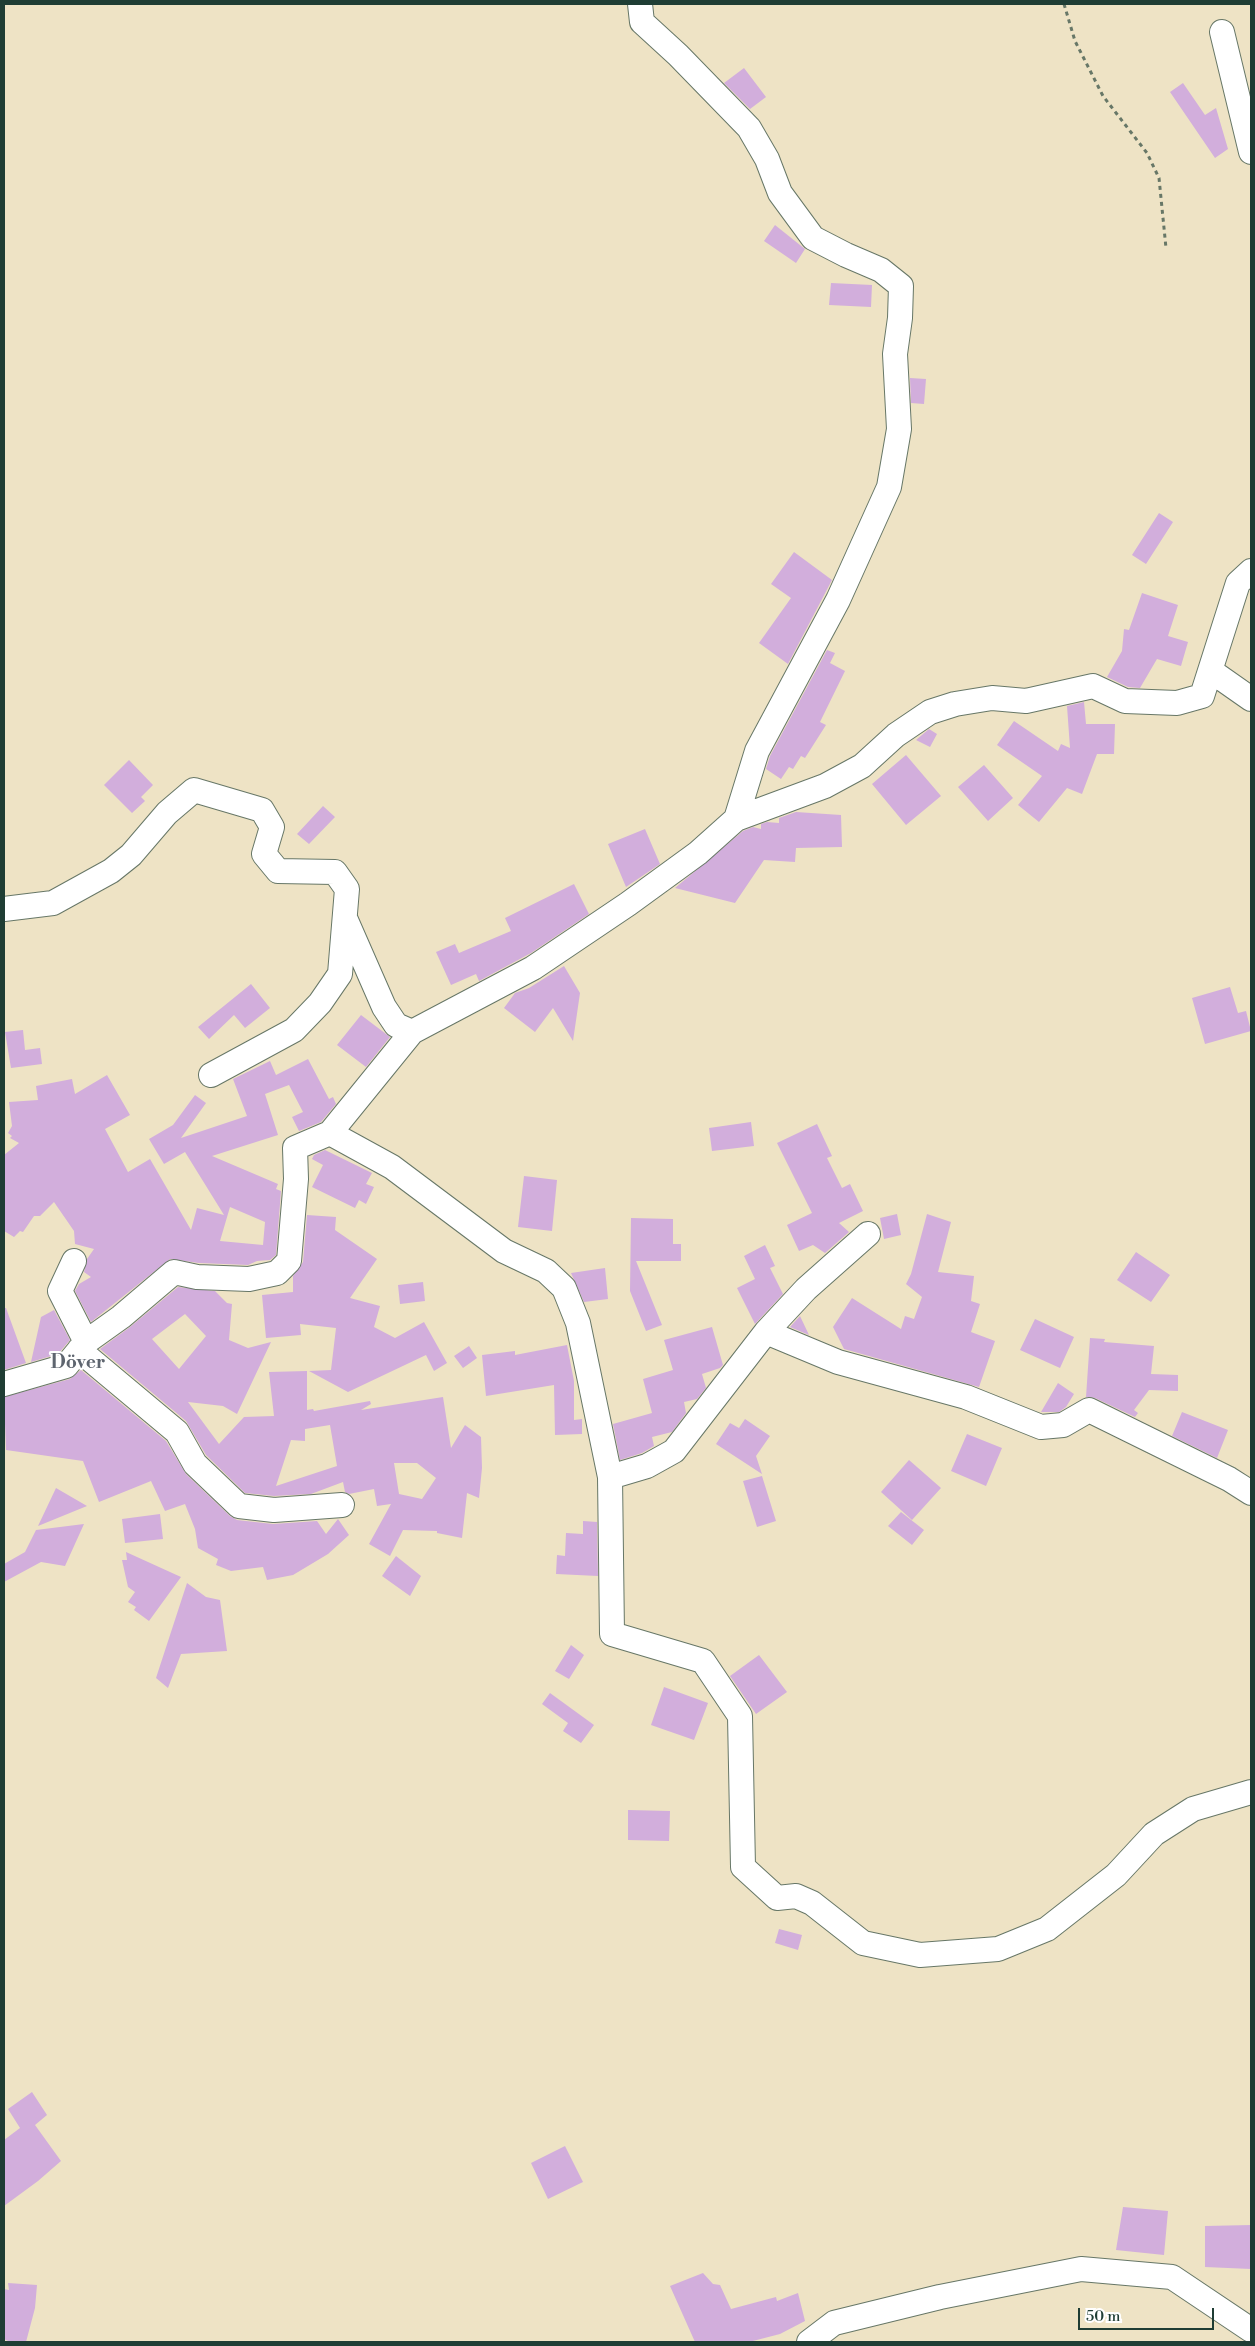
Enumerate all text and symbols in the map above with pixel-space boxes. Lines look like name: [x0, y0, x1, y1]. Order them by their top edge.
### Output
district label: Döver: [51, 1352, 105, 1374]
scale bar: [1080, 2298, 1216, 2330]
text: 50 m: [1086, 2307, 1120, 2326]

